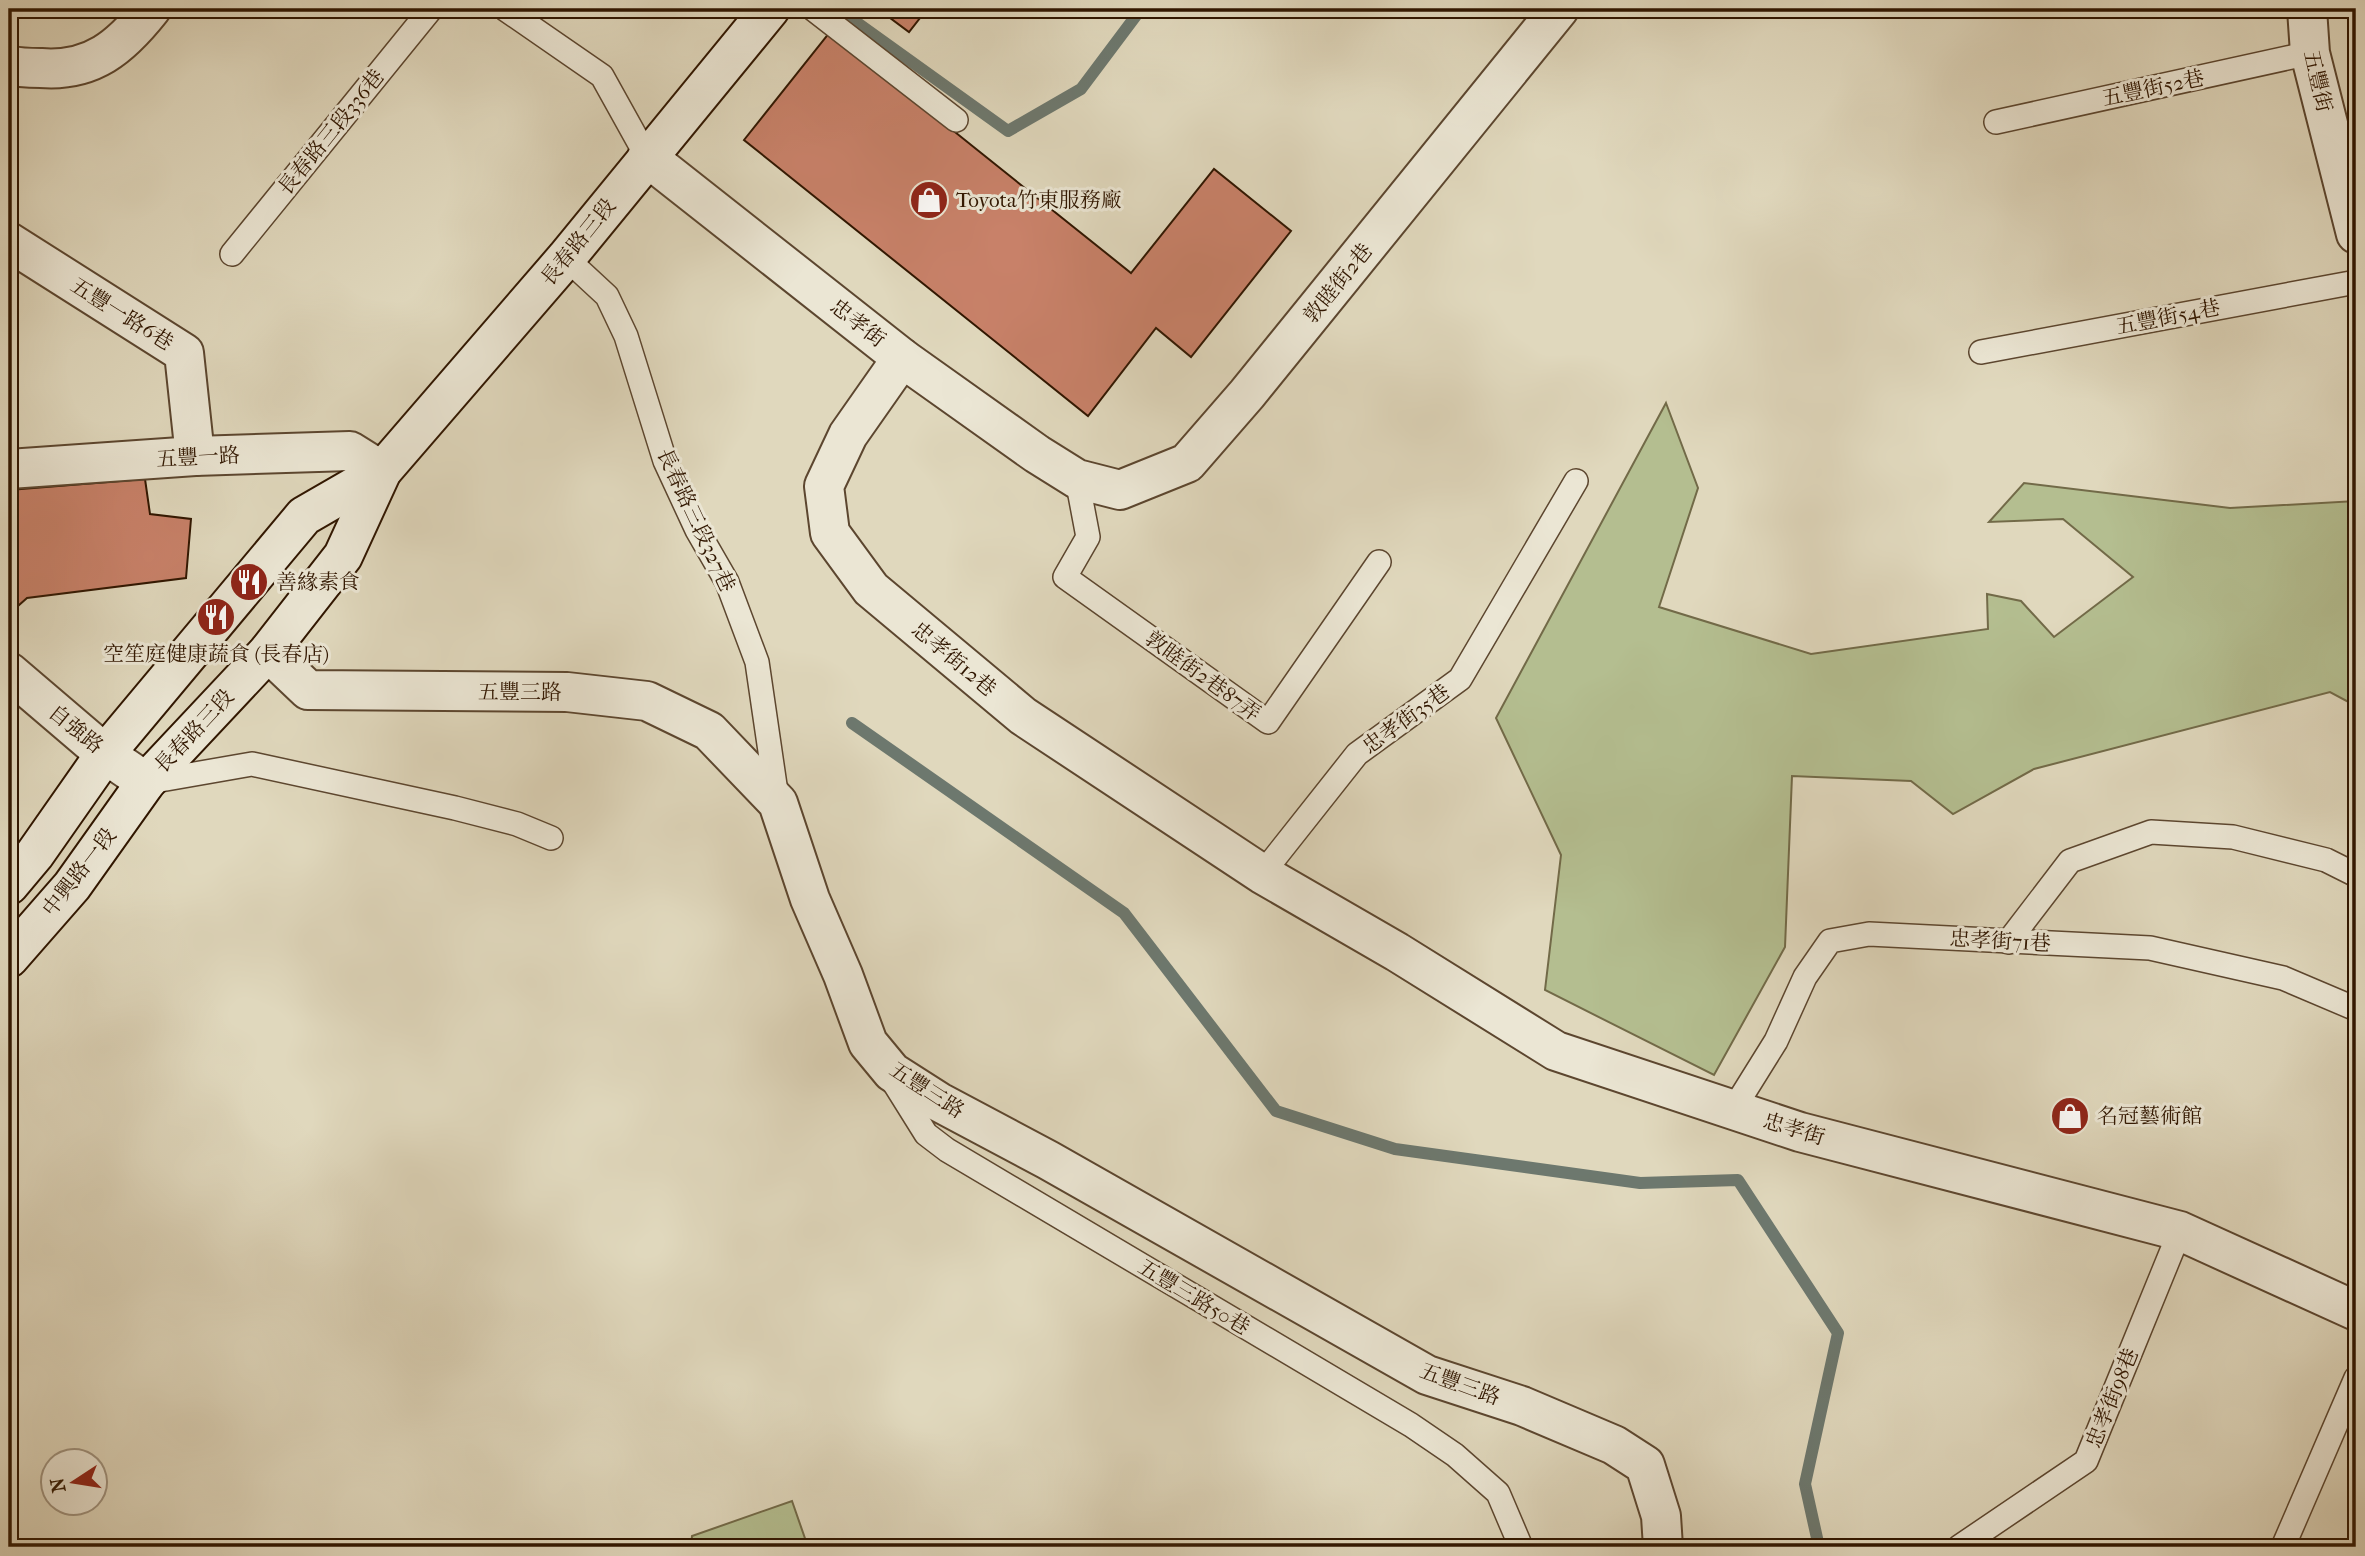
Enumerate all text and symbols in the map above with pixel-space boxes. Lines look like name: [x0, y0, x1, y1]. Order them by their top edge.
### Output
street label: 五豐街: [2299, 48, 2337, 114]
street label: 長春路三段336巷: [273, 64, 389, 200]
street label: 五豐街52巷: [2100, 65, 2206, 111]
shop icon: Toyota竹東服務廠: [908, 179, 950, 221]
place label: Toyota竹東服務廠: [956, 188, 1122, 212]
street label: 長春路三段: [536, 194, 620, 290]
street label: 敦睦街2巷: [1299, 239, 1377, 327]
street label: 五豐一路6巷: [66, 273, 178, 355]
street label: 忠孝街: [826, 294, 890, 352]
street label: 五豐街54巷: [2114, 295, 2222, 339]
street label: 五豐一路: [155, 443, 241, 471]
street label: 長春路三段327巷: [652, 444, 740, 596]
restaurant icon: 善緣素食: [228, 561, 270, 603]
place label: 善緣素食: [276, 570, 360, 594]
restaurant icon: 空笙庭健康蔬食 (長春店): [195, 596, 237, 638]
street label: 忠孝街12巷: [907, 617, 1001, 701]
street label: 敦睦街2巷87弄: [1141, 626, 1265, 726]
place label: 空笙庭健康蔬食 (長春店): [103, 642, 329, 666]
street label: 忠孝街35巷: [1358, 679, 1454, 759]
street label: 五豐三路: [478, 680, 562, 704]
street label: 長春路三段: [149, 684, 239, 778]
street label: 自強路: [44, 700, 108, 758]
street label: 中興路一段: [37, 823, 121, 921]
street label: 忠孝街71巷: [1949, 926, 2051, 956]
street label: 五豐三路: [885, 1057, 969, 1123]
shop icon: 名冠藝術館: [2049, 1095, 2091, 1137]
place label: 名冠藝術館: [2097, 1104, 2202, 1128]
street label: 忠孝街: [1760, 1108, 1828, 1150]
street label: 五豐三路50巷: [1134, 1254, 1254, 1340]
street label: 忠孝街98巷: [2081, 1345, 2143, 1451]
street label: 五豐三路: [1416, 1358, 1504, 1410]
north arrow: [38, 1448, 108, 1518]
text: N: [46, 1475, 71, 1495]

